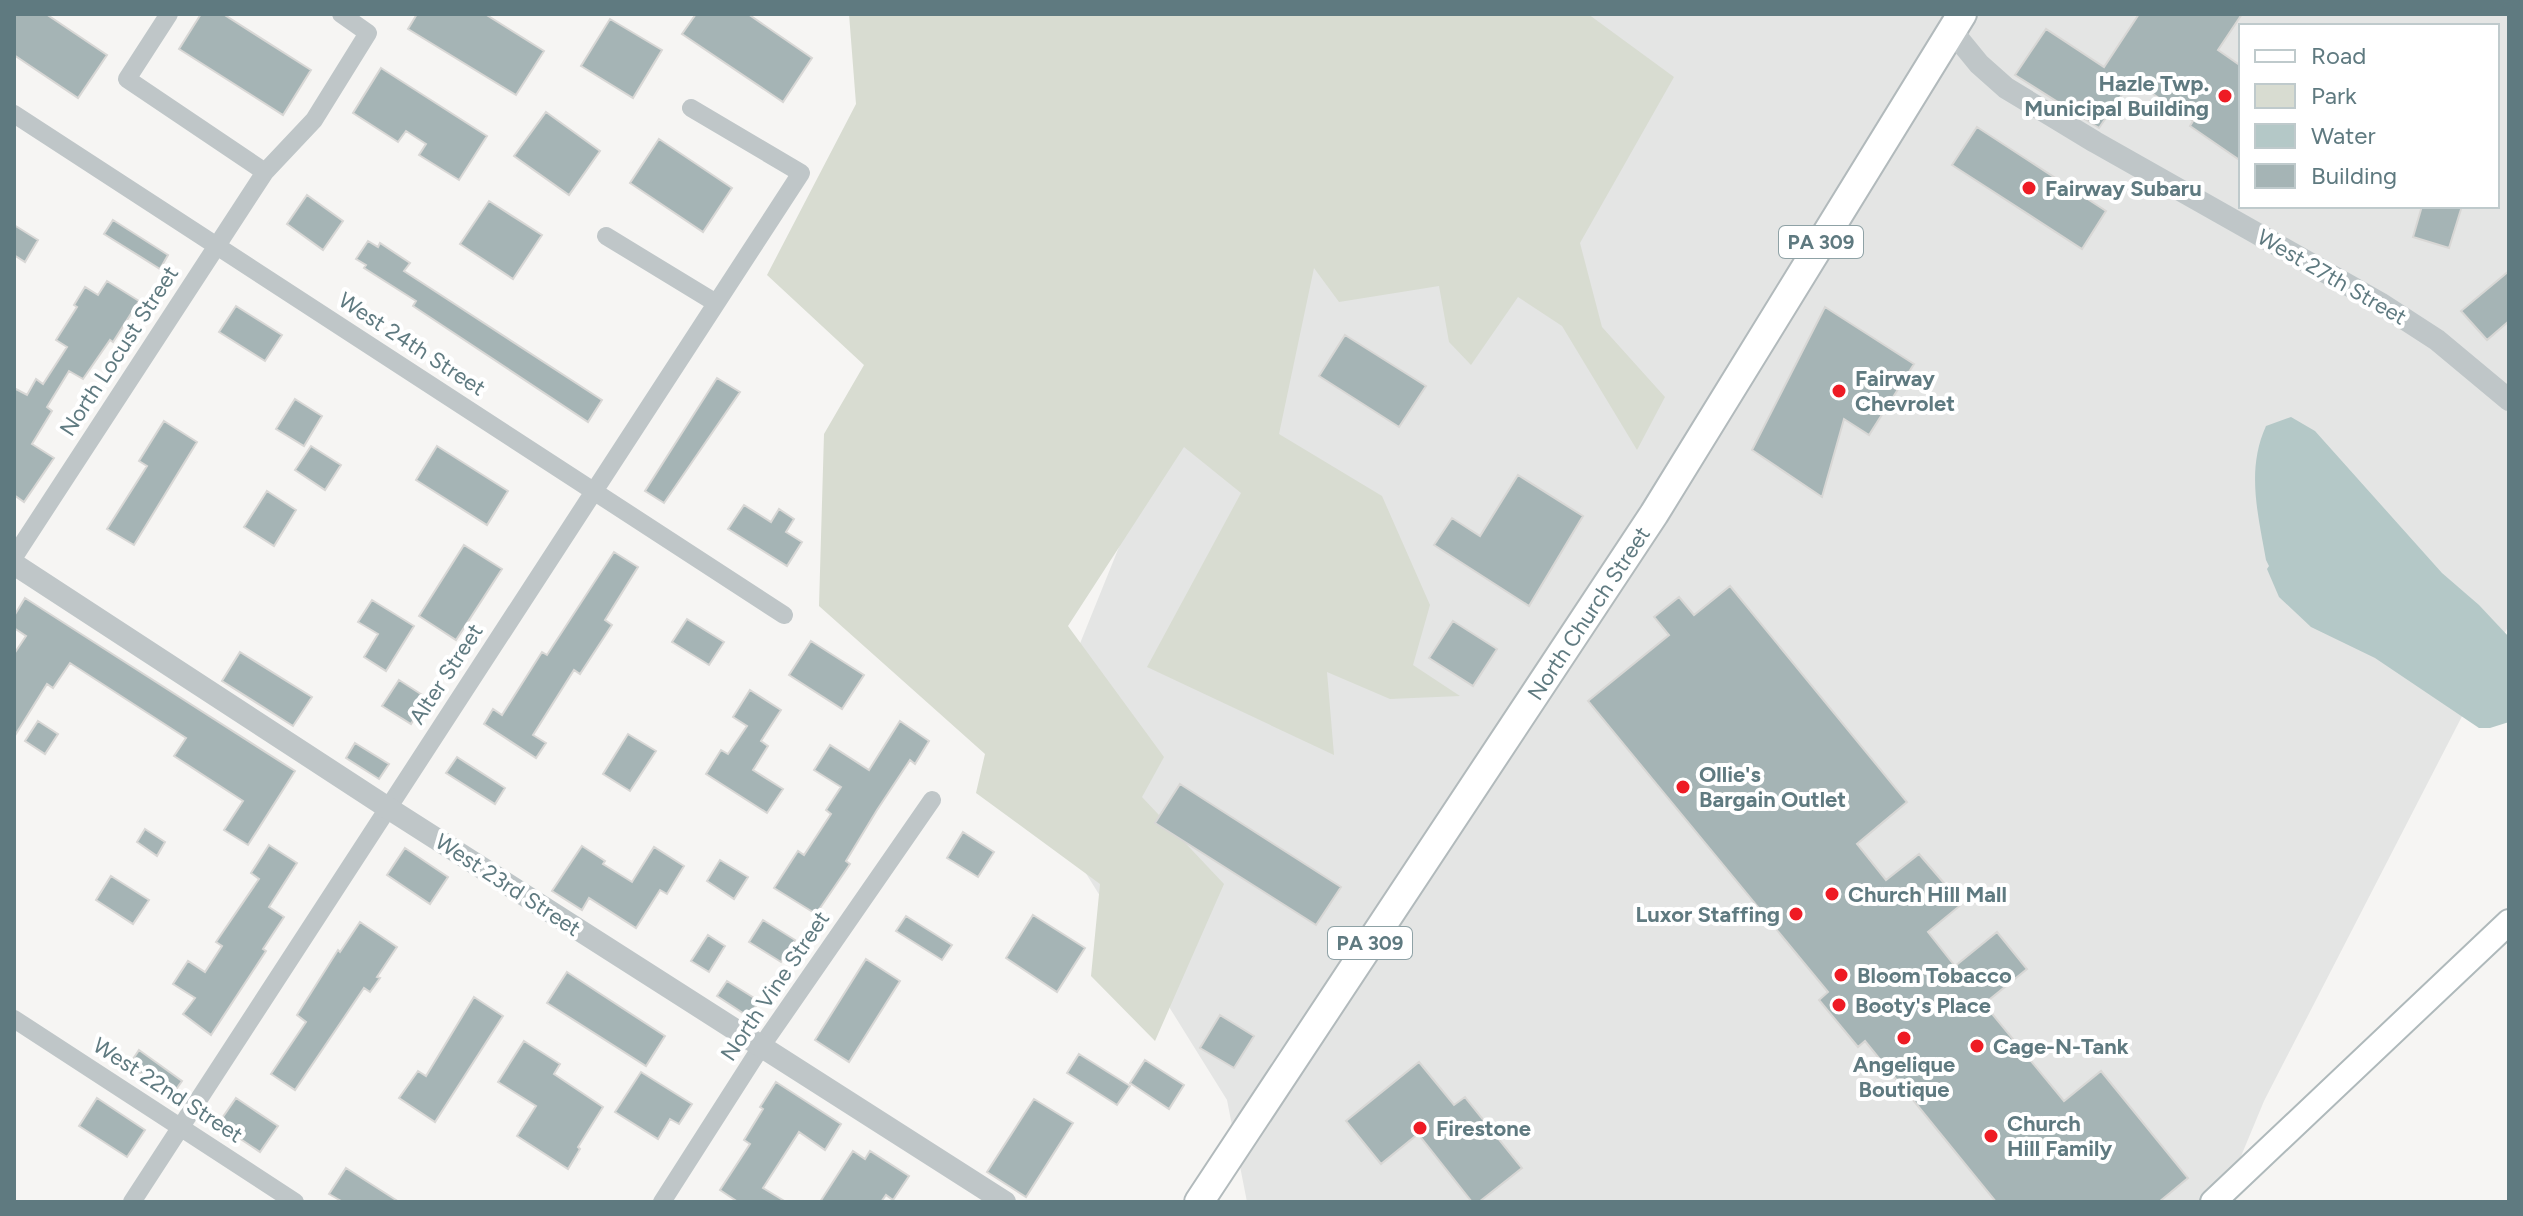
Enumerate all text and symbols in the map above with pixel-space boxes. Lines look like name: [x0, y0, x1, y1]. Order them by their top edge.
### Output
legend: [2239, 24, 2499, 208]
text: Road: [2311, 41, 2366, 70]
place label: Hazle Twp. Municipal Building: [2024, 70, 2209, 122]
text: Park: [2311, 81, 2357, 110]
marker: Hazle Twp. Municipal Building: [2216, 87, 2234, 105]
text: Water: [2311, 121, 2376, 150]
text: Building: [2311, 161, 2397, 190]
place label: Fairway Subaru: [2045, 175, 2202, 202]
marker: Fairway Subaru: [2020, 179, 2038, 197]
street label: West 27th Street: [2253, 223, 2411, 331]
road number: PA 309: [1779, 226, 1863, 258]
street label: North Locust Street: [54, 261, 184, 441]
street label: West 24th Street: [333, 286, 491, 402]
place label: Fairway Chevrolet: [1855, 365, 1955, 417]
marker: Fairway Chevrolet: [1830, 382, 1848, 400]
street label: North Church Street: [1521, 521, 1656, 705]
street label: Alter Street: [404, 619, 488, 729]
place label: Ollie's Bargain Outlet: [1699, 761, 1846, 813]
marker: Ollie's Bargain Outlet: [1674, 778, 1692, 796]
street label: West 23rd Street: [430, 828, 586, 942]
place label: Church Hill Mall: [1848, 881, 2007, 908]
marker: Church Hill Mall: [1823, 885, 1841, 903]
place label: Luxor Staffing: [1635, 901, 1780, 928]
marker: Luxor Staffing: [1787, 905, 1805, 923]
street label: North Vine Street: [715, 906, 835, 1066]
road number: PA 309: [1328, 927, 1412, 959]
place label: Bloom Tobacco: [1857, 962, 2012, 989]
marker: Bloom Tobacco: [1832, 966, 1850, 984]
place label: Booty's Place: [1855, 992, 1991, 1019]
marker: Booty's Place: [1830, 996, 1848, 1014]
marker: Angelique Boutique: [1895, 1029, 1913, 1047]
street label: West 22nd Street: [88, 1032, 248, 1148]
place label: Cage-N-Tank: [1993, 1033, 2129, 1060]
marker: Cage-N-Tank: [1968, 1037, 1986, 1055]
place label: Angelique Boutique: [1853, 1051, 1955, 1103]
place label: Church Hill Family: [2007, 1110, 2112, 1162]
place label: Firestone: [1436, 1115, 1531, 1142]
marker: Firestone: [1411, 1119, 1429, 1137]
marker: Church Hill Family: [1982, 1127, 2000, 1145]

